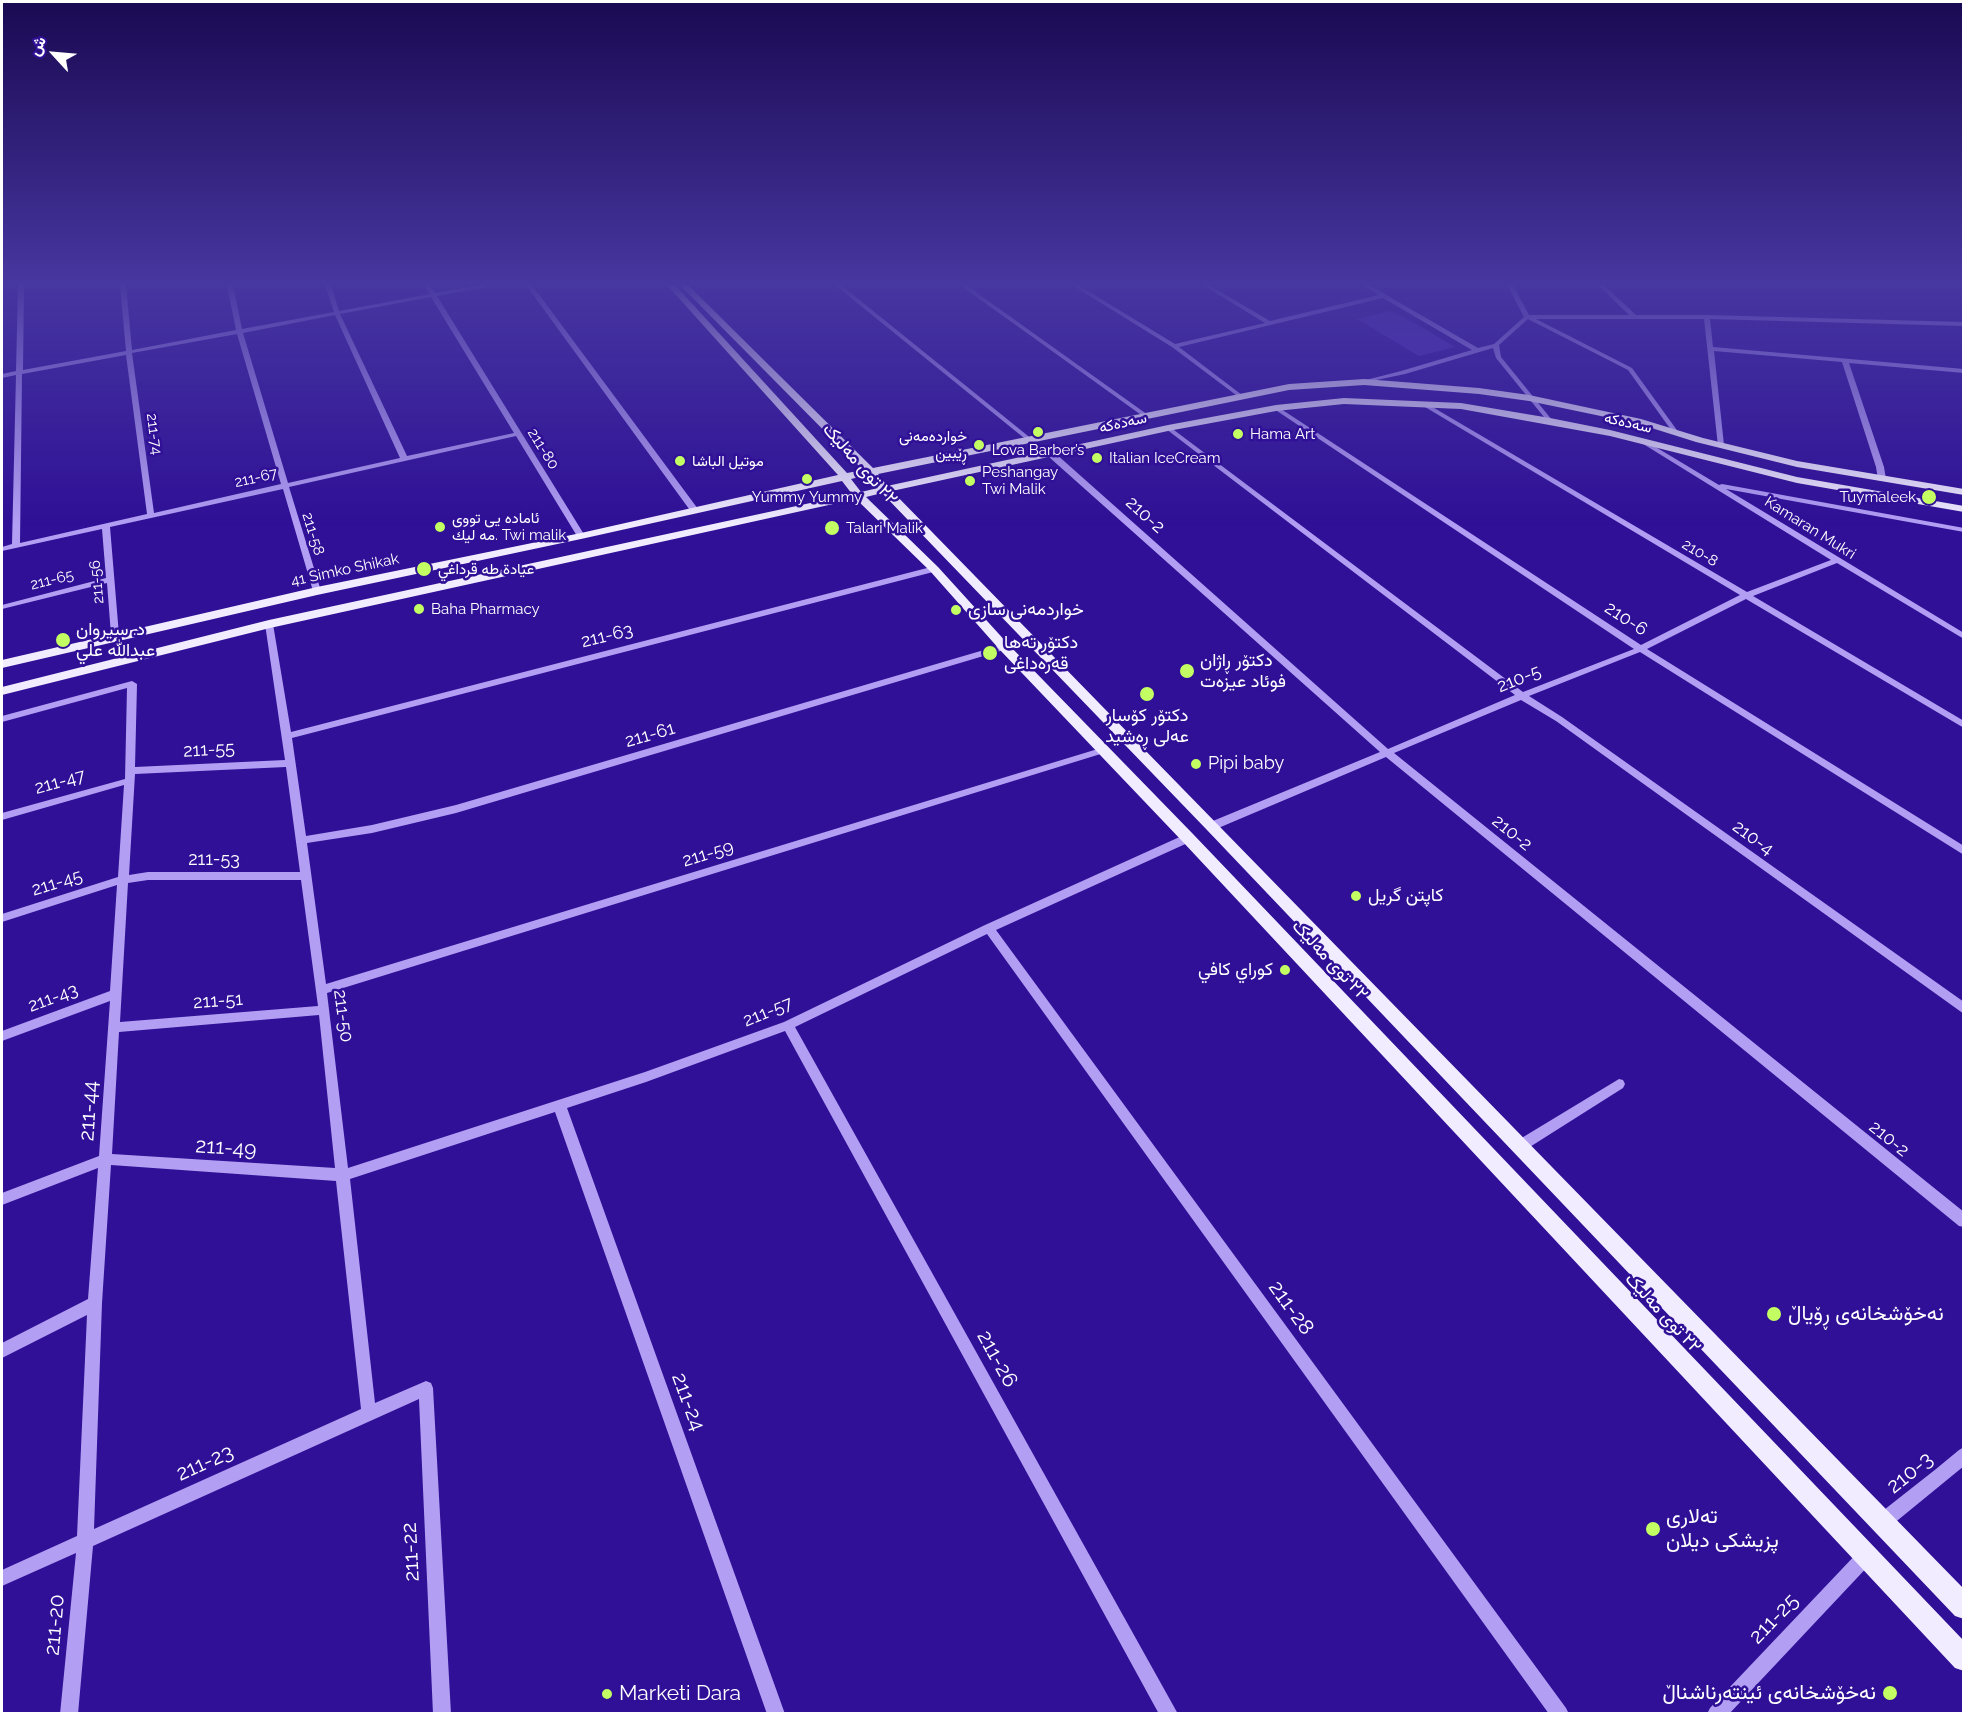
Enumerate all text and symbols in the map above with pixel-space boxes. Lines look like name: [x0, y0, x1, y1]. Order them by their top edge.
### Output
north arrow: [24, 24, 84, 84]
text: ش: [25, 33, 50, 59]
street label: سەدەکە: [1097, 409, 1149, 437]
street label: سەدەکە: [1602, 409, 1654, 437]
street label: 211-74: [142, 412, 166, 456]
street label: ٢٢ توی مەلیک: [818, 419, 902, 509]
street label: 211-80: [523, 425, 563, 473]
marker: Lova Barber’s: [1031, 425, 1045, 439]
place label: Hama Art: [1250, 425, 1315, 443]
place label: خواردە‌مە‌نی ڕێبین: [899, 427, 967, 462]
marker: Hama Art: [1231, 427, 1245, 441]
marker: خواردە‌مە‌نی ڕێبین: [972, 438, 986, 452]
place label: Lova Barber’s: [992, 441, 1084, 459]
place label: Italian IceCream: [1109, 449, 1221, 467]
marker: Italian IceCream: [1090, 451, 1104, 465]
place label: موتيل الباشا: [692, 452, 764, 470]
marker: موتيل الباشا: [673, 454, 687, 468]
place label: Peshangay Twi Malik: [982, 463, 1058, 498]
street label: 211-67: [233, 464, 279, 492]
marker: Yummy Yummy: [800, 472, 814, 486]
marker: Peshangay Twi Malik: [963, 474, 977, 488]
place label: Yummy Yummy: [752, 488, 862, 506]
place label: Tuymaleek: [1839, 488, 1916, 506]
marker: Tuymaleek: [1920, 488, 1938, 506]
street label: 210-2: [1121, 492, 1169, 538]
street label: Kamaran Mukri: [1761, 493, 1859, 563]
place label: ئاماده يى تووى مه ليك. Twi malik: [452, 509, 566, 544]
street label: 211-58: [298, 510, 328, 558]
marker: Talari Malik: [823, 519, 841, 537]
place label: Talari Malik: [846, 519, 923, 537]
marker: ئاماده يى تووى مه ليك. Twi malik: [433, 520, 447, 534]
street label: 210-8: [1679, 535, 1721, 571]
street label: 41 Simko Shikak: [289, 550, 401, 590]
street label: 211-56: [86, 559, 108, 605]
marker: عيادة طه قرداغي: [415, 560, 433, 578]
place label: عيادة طه قرداغي: [438, 560, 534, 578]
street label: 211-65: [28, 566, 76, 594]
street label: 210-6: [1601, 597, 1651, 641]
place label: خواردمەنی سازی: [968, 599, 1084, 621]
place label: Baha Pharmacy: [431, 600, 540, 618]
marker: Baha Pharmacy: [412, 602, 426, 616]
marker: خواردمەنی سازی: [949, 603, 963, 617]
place label: د. سيروان عبدالله علي: [76, 619, 155, 662]
street label: 211-63: [579, 619, 635, 653]
marker: د. سيروان عبدالله علي: [54, 631, 72, 649]
place label: دکتۆر تەها قەرەداغی: [1004, 632, 1078, 674]
marker: دکتۆر تەها قەرەداغی: [981, 644, 999, 662]
place label: دکتۆر ڕاژان فوئاد عیزەت: [1200, 650, 1286, 692]
street label: 210-5: [1494, 660, 1544, 698]
marker: دکتۆر ڕاژان فوئاد عیزەت: [1178, 662, 1196, 680]
marker: دکتۆر کۆسار عەلی ڕەشید: [1138, 685, 1156, 703]
place label: دکتۆر کۆسار عەلی ڕەشید: [1105, 705, 1189, 748]
street label: 211-61: [623, 718, 677, 752]
street label: 211-55: [183, 738, 235, 762]
place label: Pipi baby: [1208, 753, 1284, 775]
marker: Pipi baby: [1189, 757, 1203, 771]
street label: 211-47: [32, 765, 88, 799]
street label: 210-2: [1488, 810, 1536, 856]
street label: 210-4: [1728, 816, 1778, 860]
street label: 211-59: [680, 836, 736, 872]
street label: 211-53: [188, 849, 240, 871]
street label: 211-45: [29, 865, 85, 901]
place label: کاپتن گریل: [1368, 885, 1444, 907]
marker: کاپتن گریل: [1349, 889, 1363, 903]
street label: ٢٢ توی مەلیک: [1287, 915, 1373, 1005]
place label: كوراي كافي: [1198, 959, 1273, 981]
marker: كوراي كافي: [1278, 963, 1292, 977]
street label: 211-43: [25, 979, 81, 1017]
street label: 211-51: [192, 988, 244, 1014]
street label: 211-50: [329, 988, 357, 1044]
street label: 211-57: [740, 992, 796, 1032]
street label: 211-44: [74, 1080, 104, 1142]
street label: 210-2: [1865, 1116, 1913, 1162]
street label: 211-49: [195, 1133, 257, 1163]
street label: ٢٢ توی مەلیک: [1620, 1268, 1706, 1358]
street label: 211-28: [1263, 1276, 1319, 1340]
place label: نەخۆشخانەی ڕۆیاڵ: [1788, 1301, 1944, 1327]
marker: نەخۆشخانەی ڕۆیاڵ: [1765, 1305, 1783, 1323]
street label: 211-26: [971, 1326, 1023, 1392]
street label: 211-24: [666, 1370, 710, 1434]
street label: 211-23: [173, 1439, 237, 1487]
street label: 210-3: [1882, 1447, 1938, 1499]
place label: تەلاری پزیشکی دیلان: [1666, 1504, 1779, 1554]
marker: تەلاری پزیشکی دیلان: [1644, 1520, 1662, 1538]
street label: 211-22: [397, 1522, 425, 1582]
street label: 211-25: [1744, 1589, 1804, 1649]
street label: 211-20: [40, 1593, 70, 1657]
place label: نەخۆشخانەی ئینتەرناشناڵ: [1662, 1680, 1876, 1706]
place label: Marketi Dara: [619, 1681, 741, 1707]
marker: نەخۆشخانەی ئینتەرناشناڵ: [1881, 1684, 1899, 1702]
marker: Marketi Dara: [600, 1687, 614, 1701]

